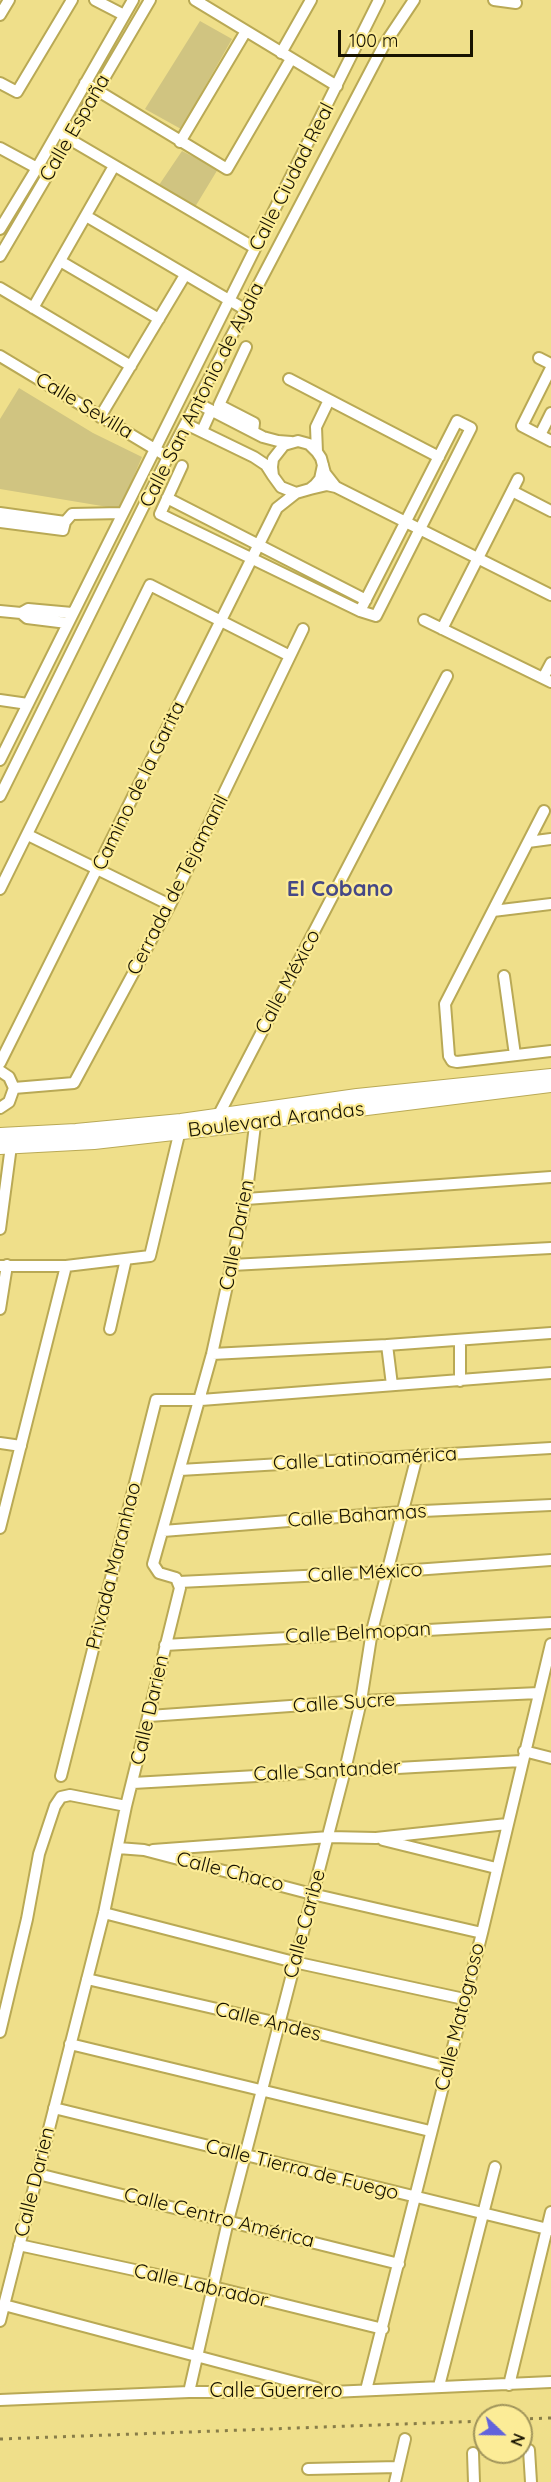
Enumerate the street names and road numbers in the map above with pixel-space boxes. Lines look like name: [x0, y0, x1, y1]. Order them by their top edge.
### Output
street label: Calle España: [35, 70, 115, 186]
street label: Calle Ciudad Real: [244, 99, 340, 255]
street label: Calle San Antonio de Ayala: [135, 278, 269, 512]
street label: Calle Sevilla: [31, 368, 137, 444]
street label: Camino de la Garita: [88, 698, 190, 874]
street label: Cerrada de Tejamanil: [122, 791, 234, 979]
street label: Calle México: [250, 926, 326, 1038]
street label: Boulevard Arandas: [187, 1097, 365, 1143]
street label: Calle Darien: [215, 1178, 259, 1292]
street label: Calle Latinoamérica: [272, 1442, 458, 1476]
street label: Privada Maranhao: [82, 1480, 146, 1652]
street label: Calle Bahamas: [287, 1499, 427, 1533]
street label: Calle México: [307, 1558, 423, 1588]
street label: Calle Belmopan: [284, 1617, 432, 1649]
street label: Calle Darien: [126, 1653, 174, 1767]
street label: Calle Sucre: [292, 1687, 396, 1719]
street label: Calle Santander: [253, 1755, 401, 1787]
street label: Calle Chaco: [174, 1847, 286, 1897]
street label: Calle Caribe: [279, 1867, 331, 1981]
street label: Calle Matogroso: [430, 1941, 490, 2093]
street label: Calle Andes: [213, 1997, 323, 2047]
street label: Calle Darien: [10, 2125, 60, 2239]
street label: Calle Tierra de Fuego: [203, 2134, 401, 2206]
street label: Calle Centro América: [121, 2183, 317, 2253]
street label: Calle Labrador: [131, 2259, 271, 2313]
street label: Calle Guerrero: [209, 2379, 343, 2403]

